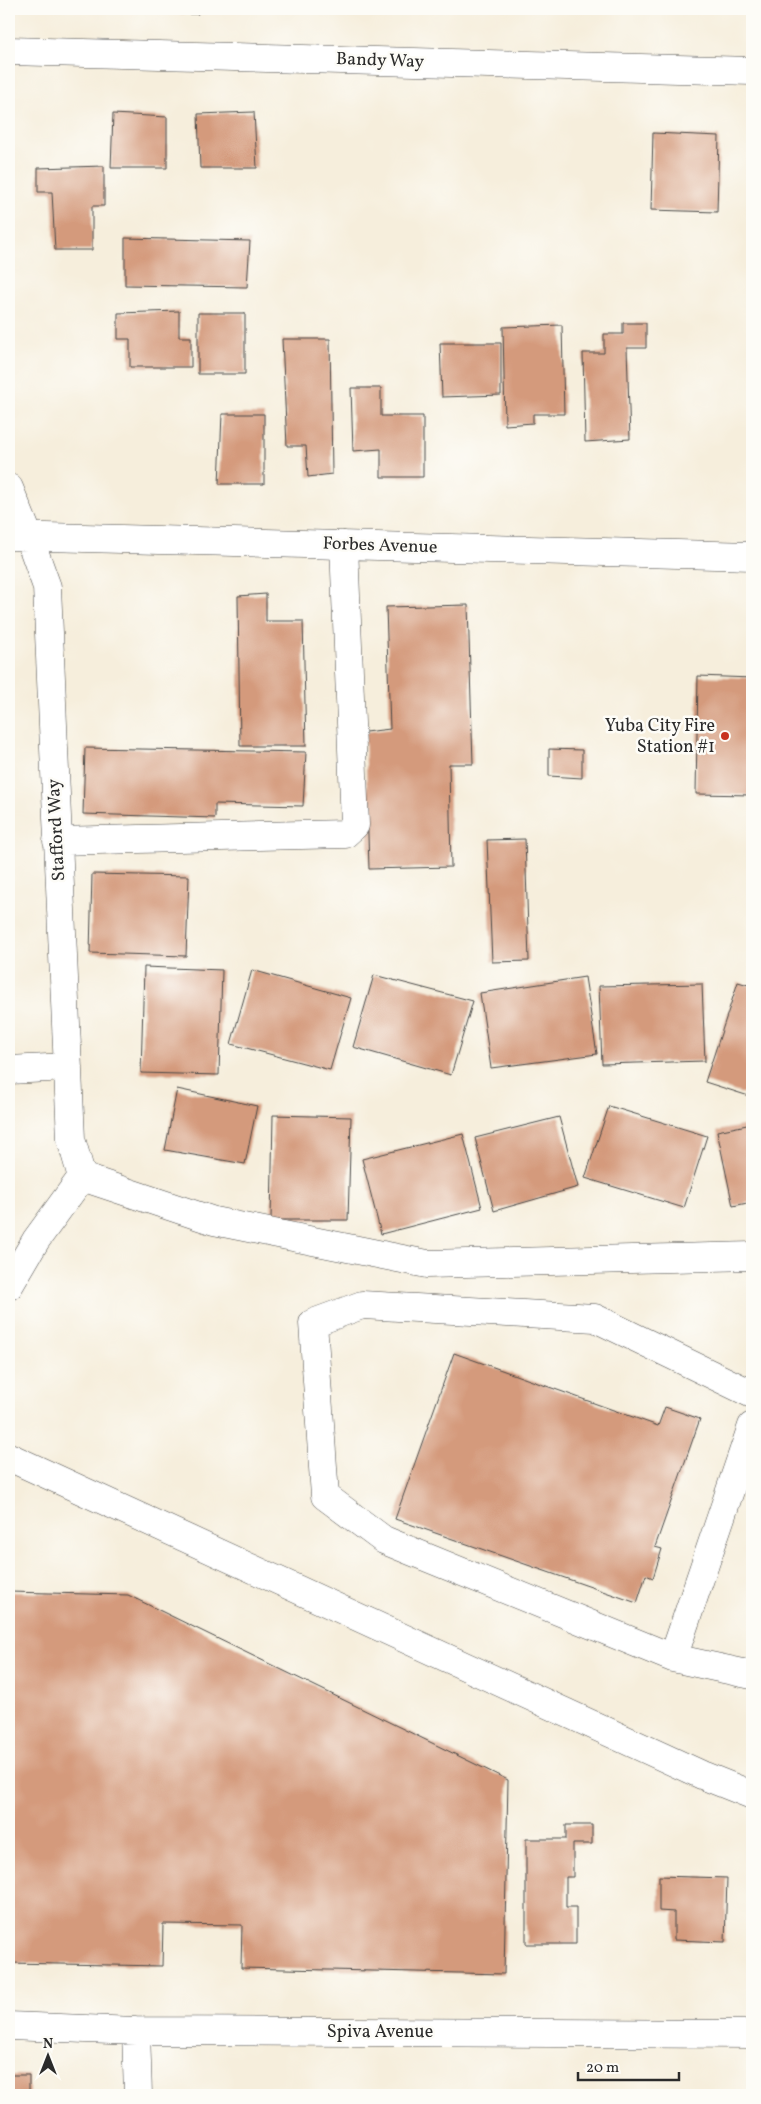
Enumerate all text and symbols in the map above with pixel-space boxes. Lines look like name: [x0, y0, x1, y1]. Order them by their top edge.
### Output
street label: Bandy Way: [335, 47, 425, 75]
street label: Forbes Avenue: [322, 532, 438, 560]
place label: Yuba City Fire Station #1: [605, 714, 715, 760]
marker: Yuba City Fire Station #1: [719, 730, 731, 742]
street label: Stafford Way: [42, 778, 72, 882]
street label: Spiva Avenue: [327, 2020, 433, 2045]
north arrow: [22, 2032, 72, 2082]
text: N: [43, 2035, 53, 2054]
scale bar: [578, 2049, 680, 2081]
text: 20 m: [586, 2058, 619, 2079]

